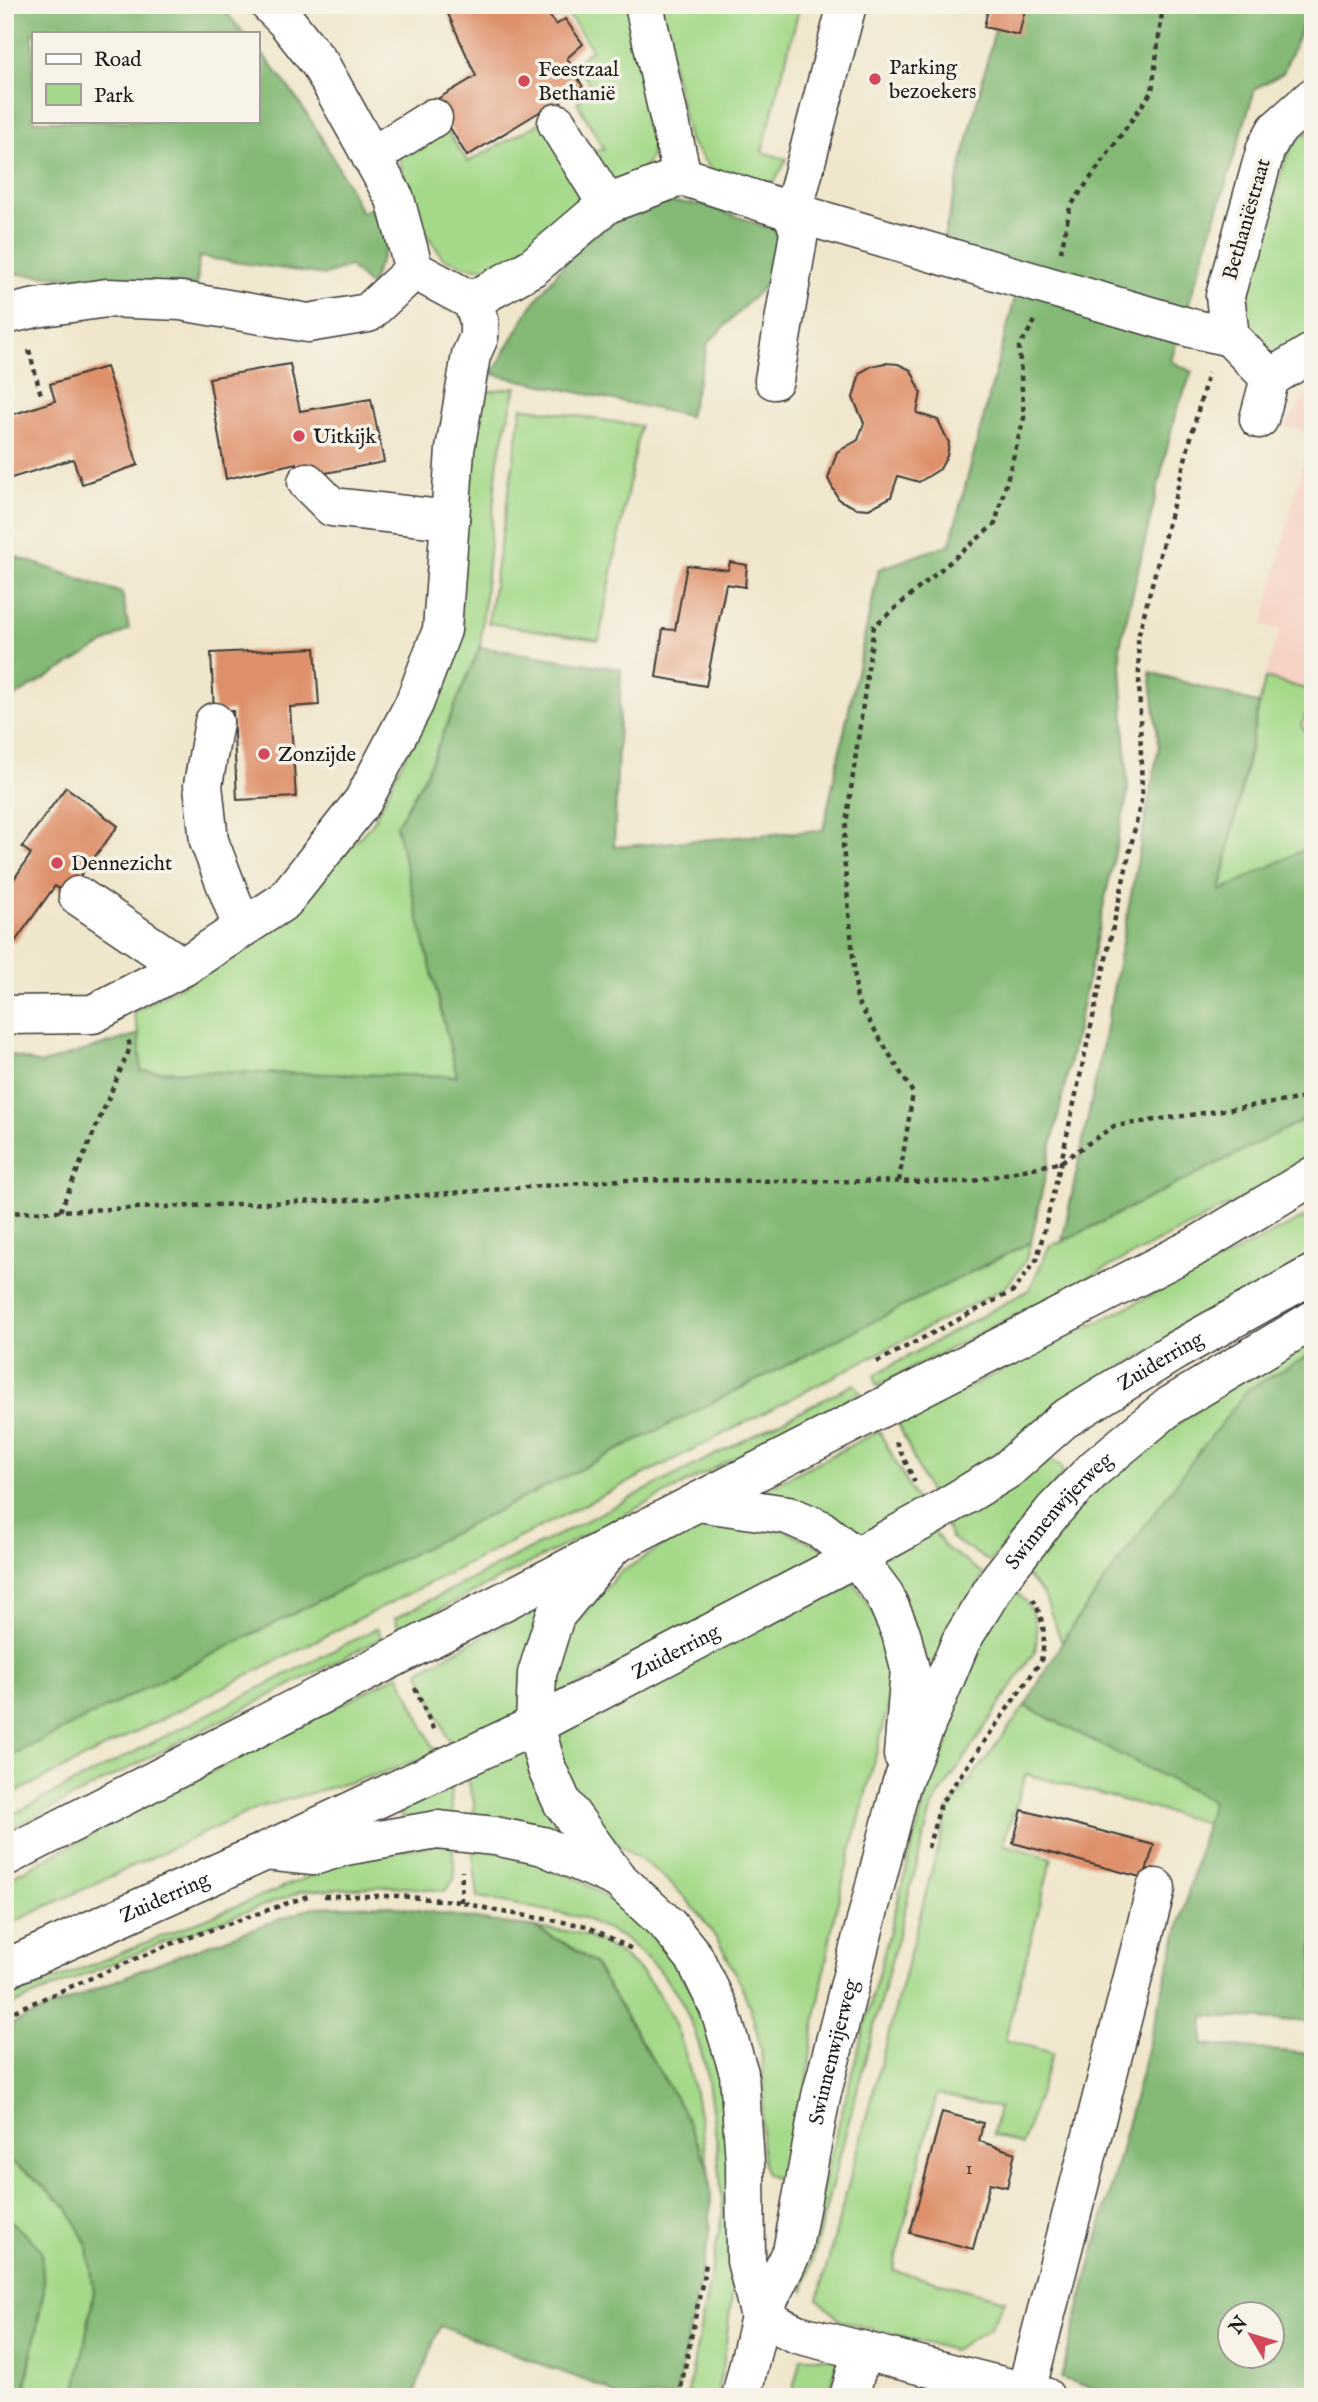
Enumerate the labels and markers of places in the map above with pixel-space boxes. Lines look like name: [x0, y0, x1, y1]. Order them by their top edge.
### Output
place label: Parking bezoekers: [889, 55, 976, 106]
place label: Feestzaal Bethanië: [538, 57, 619, 108]
marker: Parking bezoekers: [867, 71, 883, 87]
marker: Feestzaal Bethanië: [516, 73, 532, 89]
place label: Uitkijk: [313, 424, 377, 451]
marker: Uitkijk: [291, 428, 307, 444]
place label: Zonzijde: [278, 742, 357, 769]
marker: Zonzijde: [256, 746, 272, 762]
place label: Dennezicht: [71, 851, 172, 878]
marker: Dennezicht: [49, 855, 65, 871]

